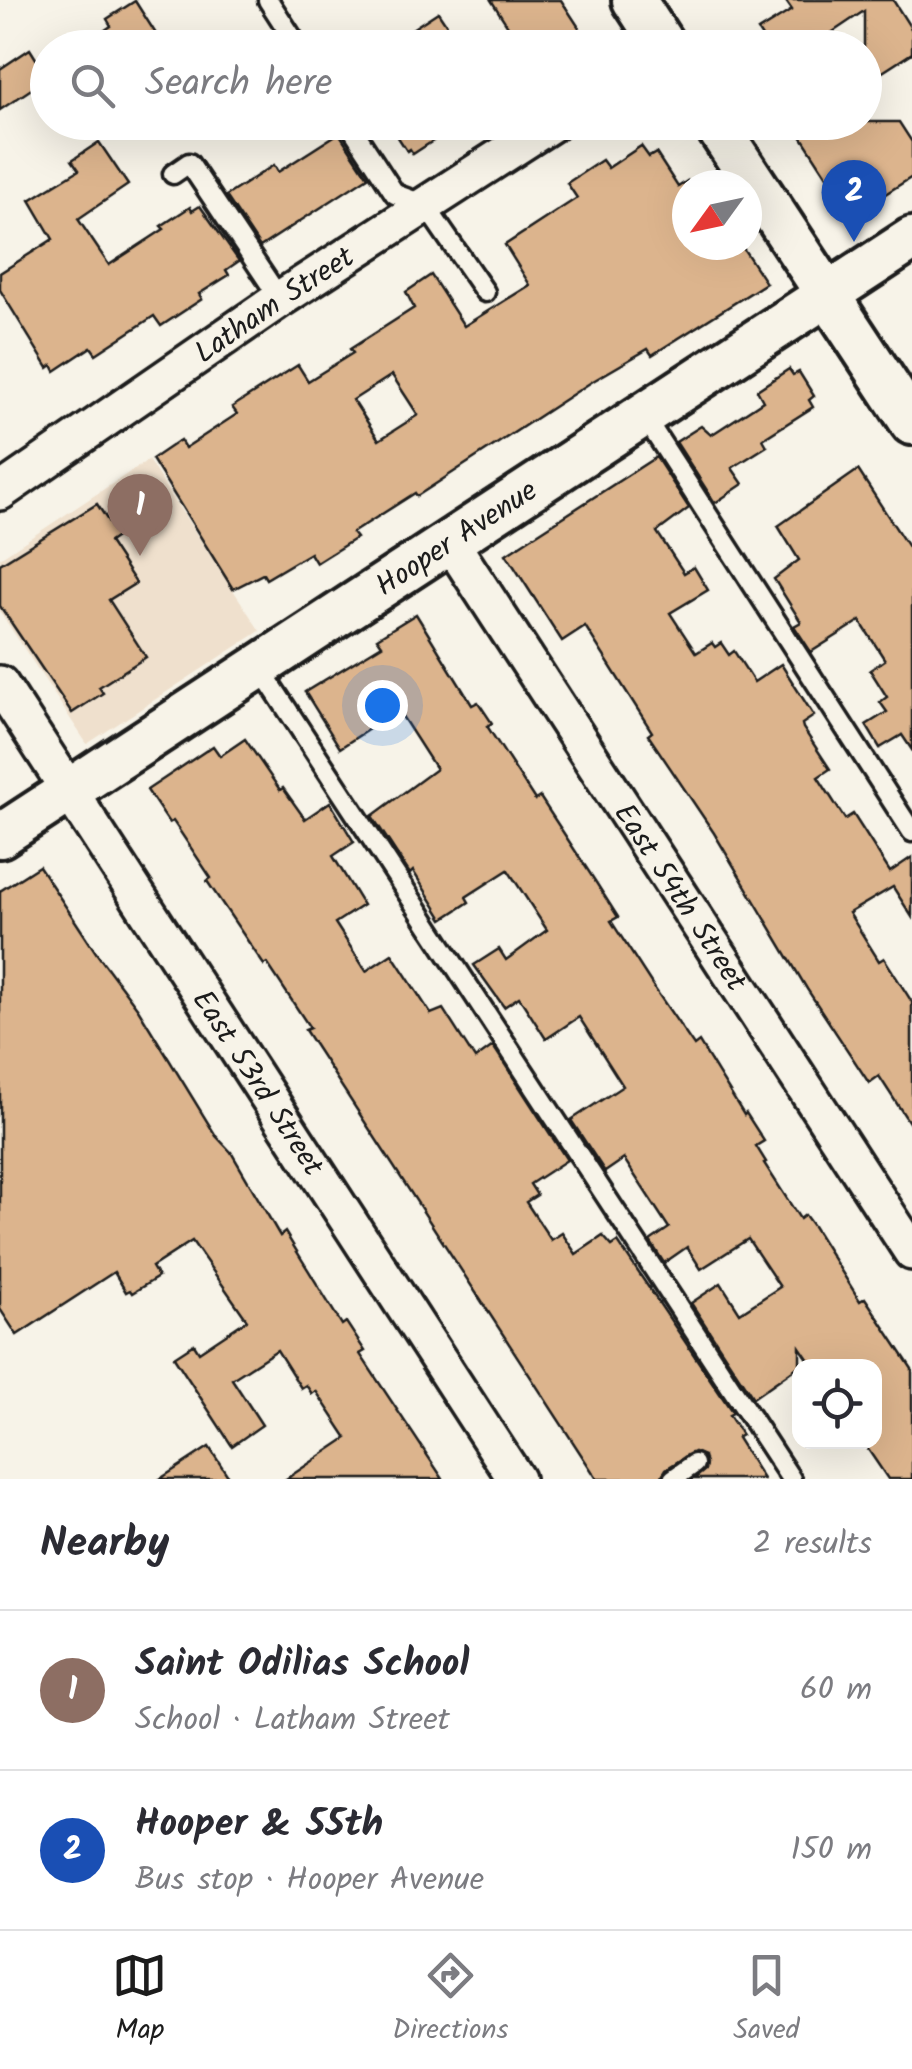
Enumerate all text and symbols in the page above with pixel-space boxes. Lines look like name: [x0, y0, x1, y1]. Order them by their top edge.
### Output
search box: [30, 30, 882, 140]
text: Search here: [145, 55, 332, 115]
icon: search: [65, 58, 120, 113]
pin: 2: [822, 160, 886, 242]
north arrow: [672, 170, 762, 260]
street label: Latham Street: [185, 235, 365, 377]
street label: Hooper Avenue: [366, 468, 548, 610]
pin: 1: [108, 474, 172, 556]
your location: [357, 680, 408, 731]
street label: East 54th Street: [600, 794, 759, 1002]
street label: East 53rd Street: [178, 981, 336, 1187]
map controls: [792, 1359, 882, 1449]
button: locate: [792, 1359, 882, 1449]
text: Nearby: [40, 1511, 169, 1578]
text: 2 results: [753, 1519, 872, 1570]
text: Saint Odilias School: [135, 1635, 469, 1695]
text: 1: [68, 1665, 77, 1716]
text: 60 m: [800, 1665, 872, 1716]
text: School · Latham Street: [135, 1695, 450, 1746]
text: Hooper & 55th: [135, 1795, 383, 1855]
text: 2: [63, 1825, 82, 1876]
text: 150 m: [790, 1825, 872, 1876]
text: Bus stop · Hooper Avenue: [135, 1855, 484, 1906]
tab: Map: [112, 1948, 167, 2053]
tab: Directions: [392, 1948, 508, 2053]
tab: Saved: [733, 1948, 800, 2053]

